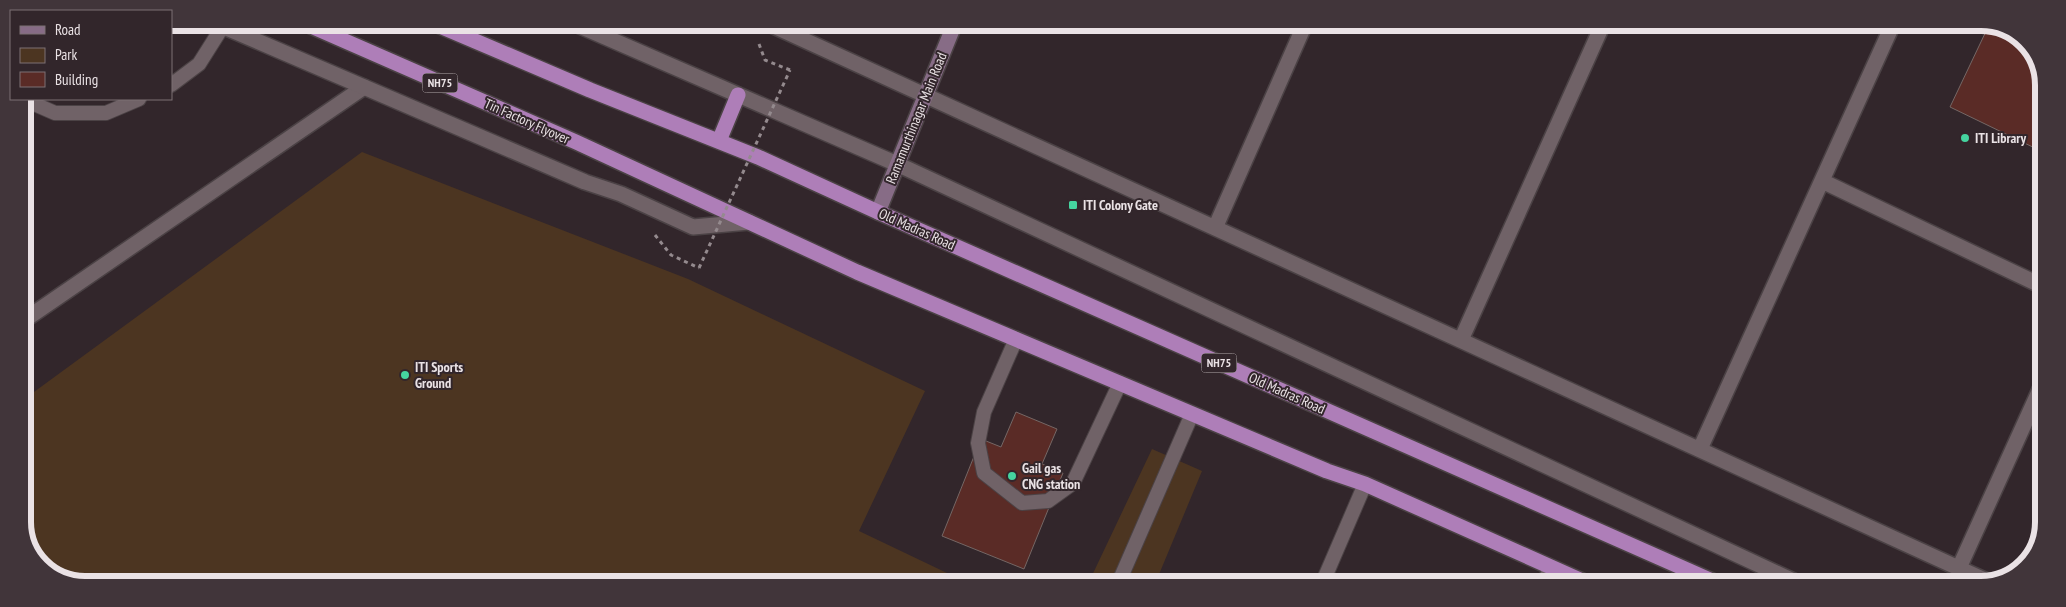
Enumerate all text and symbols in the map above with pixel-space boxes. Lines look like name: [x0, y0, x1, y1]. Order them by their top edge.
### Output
legend: [10, 10, 172, 100]
text: Road: [55, 20, 81, 39]
text: Park: [55, 45, 77, 64]
street label: Ramamurthinagar Main Road: [881, 50, 951, 186]
text: Building: [55, 70, 98, 89]
road number: NH75: [422, 74, 458, 92]
street label: Tin Factory Flyover: [482, 94, 573, 148]
place label: ITI Library: [1975, 129, 2026, 147]
marker: ITI Library: [1959, 132, 1971, 144]
place label: ITI Colony Gate: [1083, 196, 1158, 214]
marker: ITI Colony Gate: [1067, 199, 1079, 211]
street label: Old Madras Road: [876, 204, 958, 254]
road number: NH75: [1202, 353, 1236, 372]
place label: ITI Sports Ground: [415, 358, 463, 392]
street label: Old Madras Road: [1246, 368, 1328, 418]
marker: ITI Sports Ground: [399, 369, 411, 381]
place label: Gail gas CNG station: [1022, 459, 1080, 493]
marker: Gail gas CNG station: [1006, 470, 1018, 482]

